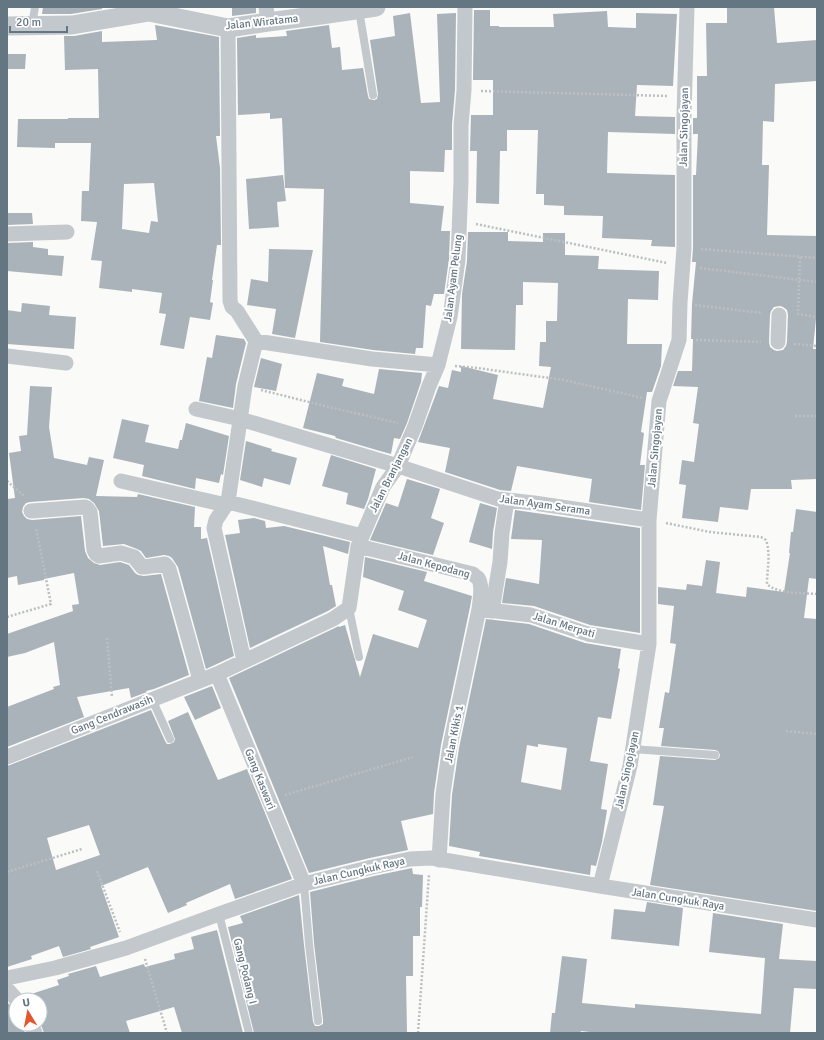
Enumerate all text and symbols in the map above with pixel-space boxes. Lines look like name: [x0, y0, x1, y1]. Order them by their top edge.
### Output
scale bar: [10, 8, 67, 34]
street label: Jalan Wiratama: [225, 12, 299, 32]
text: 20 m: [16, 15, 41, 30]
street label: Jalan Singojayan: [677, 87, 691, 167]
street label: Jalan Ayam Pelung: [441, 233, 465, 323]
street label: Jalan Singojayan: [645, 408, 665, 488]
street label: Jalan Branjangan: [367, 436, 415, 514]
street label: Jalan Ayam Serama: [499, 492, 592, 518]
street label: Jalan Kepodang: [397, 549, 472, 581]
street label: Jalan Merpati: [531, 609, 597, 641]
street label: Gang Cendrawasih: [69, 693, 155, 737]
street label: Jalan Kikis 1: [442, 704, 466, 764]
street label: Jalan Singojayan: [612, 730, 642, 810]
street label: Gang Kaswari: [242, 747, 278, 811]
street label: Jalan Cungkuk Raya: [312, 854, 407, 888]
street label: Jalan Cungkuk Raya: [631, 885, 726, 913]
street label: Gang Podang I: [231, 937, 259, 1005]
north arrow: [8, 992, 48, 1032]
text: U: [22, 996, 31, 1010]

